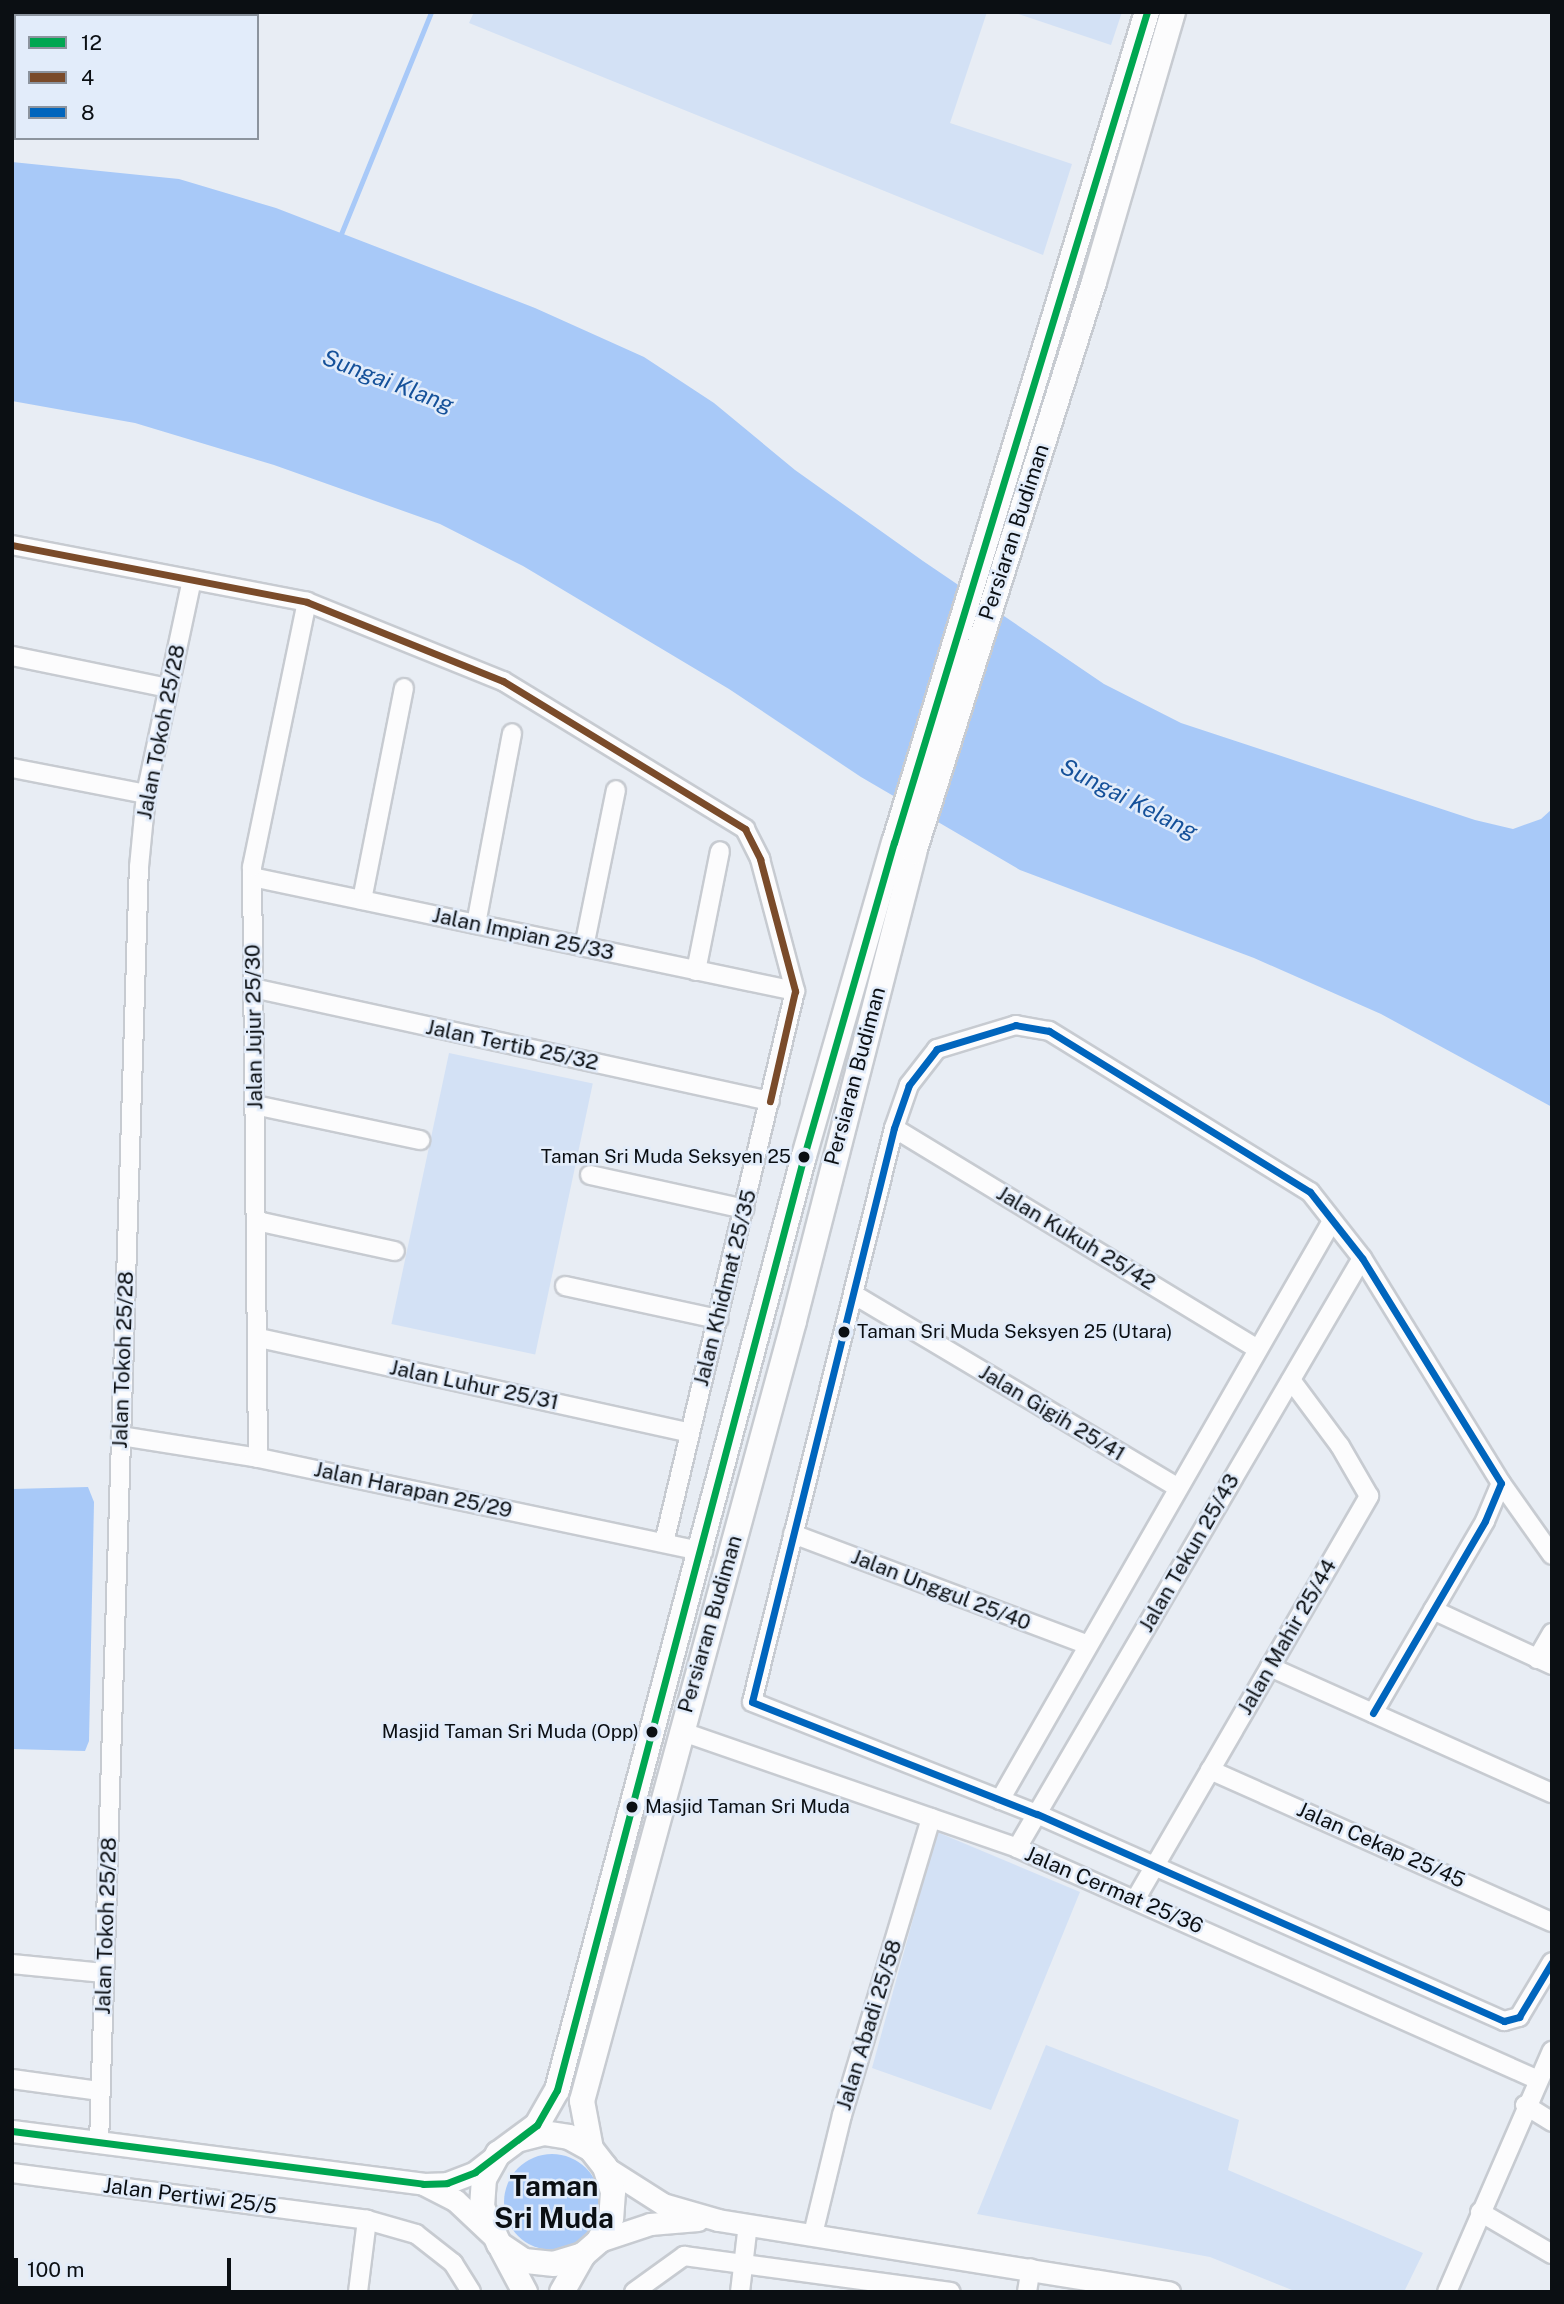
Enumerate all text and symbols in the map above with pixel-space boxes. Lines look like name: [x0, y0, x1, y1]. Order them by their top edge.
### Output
legend: [14, 14, 259, 140]
text: 12: [81, 30, 102, 55]
text: 4: [81, 65, 94, 90]
text: 8: [81, 100, 95, 125]
water label: Sungai Klang: [318, 343, 458, 419]
street label: Persiaran Budiman: [974, 441, 1054, 623]
street label: Jalan Tokoh 25/28: [132, 642, 190, 822]
water label: Sungai Kelang: [1056, 753, 1202, 845]
street label: Jalan Impian 25/33: [430, 902, 616, 966]
street label: Jalan Jujur 25/30: [240, 944, 268, 1110]
street label: Persiaran Budiman: [819, 984, 891, 1168]
street label: Jalan Tertib 25/32: [423, 1014, 601, 1076]
place label: Taman Sri Muda Seksyen 25: [541, 1146, 791, 1168]
marker: Taman Sri Muda Seksyen 25: [797, 1150, 811, 1164]
street label: Jalan Kukuh 25/42: [992, 1181, 1160, 1295]
street label: Jalan Khidmat 25/35: [688, 1187, 762, 1389]
street label: Jalan Tokoh 25/28: [107, 1271, 139, 1449]
place label: Taman Sri Muda Seksyen 25 (Utara): [857, 1321, 1172, 1343]
marker: Taman Sri Muda Seksyen 25 (Utara): [837, 1325, 851, 1339]
street label: Jalan Luhur 25/31: [387, 1355, 561, 1415]
street label: Jalan Gigih 25/41: [974, 1359, 1130, 1467]
street label: Jalan Harapan 25/29: [312, 1457, 514, 1523]
street label: Jalan Tekun 25/43: [1133, 1469, 1245, 1637]
street label: Persiaran Budiman: [673, 1532, 747, 1716]
street label: Jalan Unggul 25/40: [848, 1544, 1034, 1636]
street label: Jalan Mahir 25/44: [1232, 1555, 1342, 1719]
place label: Masjid Taman Sri Muda (Opp): [382, 1721, 639, 1743]
marker: Masjid Taman Sri Muda (Opp): [645, 1725, 659, 1739]
place label: Masjid Taman Sri Muda: [645, 1796, 850, 1818]
street label: Jalan Cekap 25/45: [1293, 1797, 1469, 1893]
marker: Masjid Taman Sri Muda: [625, 1800, 639, 1814]
street label: Jalan Tokoh 25/28: [90, 1837, 122, 2015]
street label: Jalan Cermat 25/36: [1021, 1841, 1207, 1939]
street label: Jalan Abadi 25/58: [831, 1937, 907, 2113]
district label: Taman Sri Muda: [494, 2169, 614, 2235]
street label: Jalan Pertiwi 25/5: [102, 2173, 278, 2219]
scale bar: [18, 2244, 234, 2288]
text: 100 m: [27, 2257, 84, 2282]

